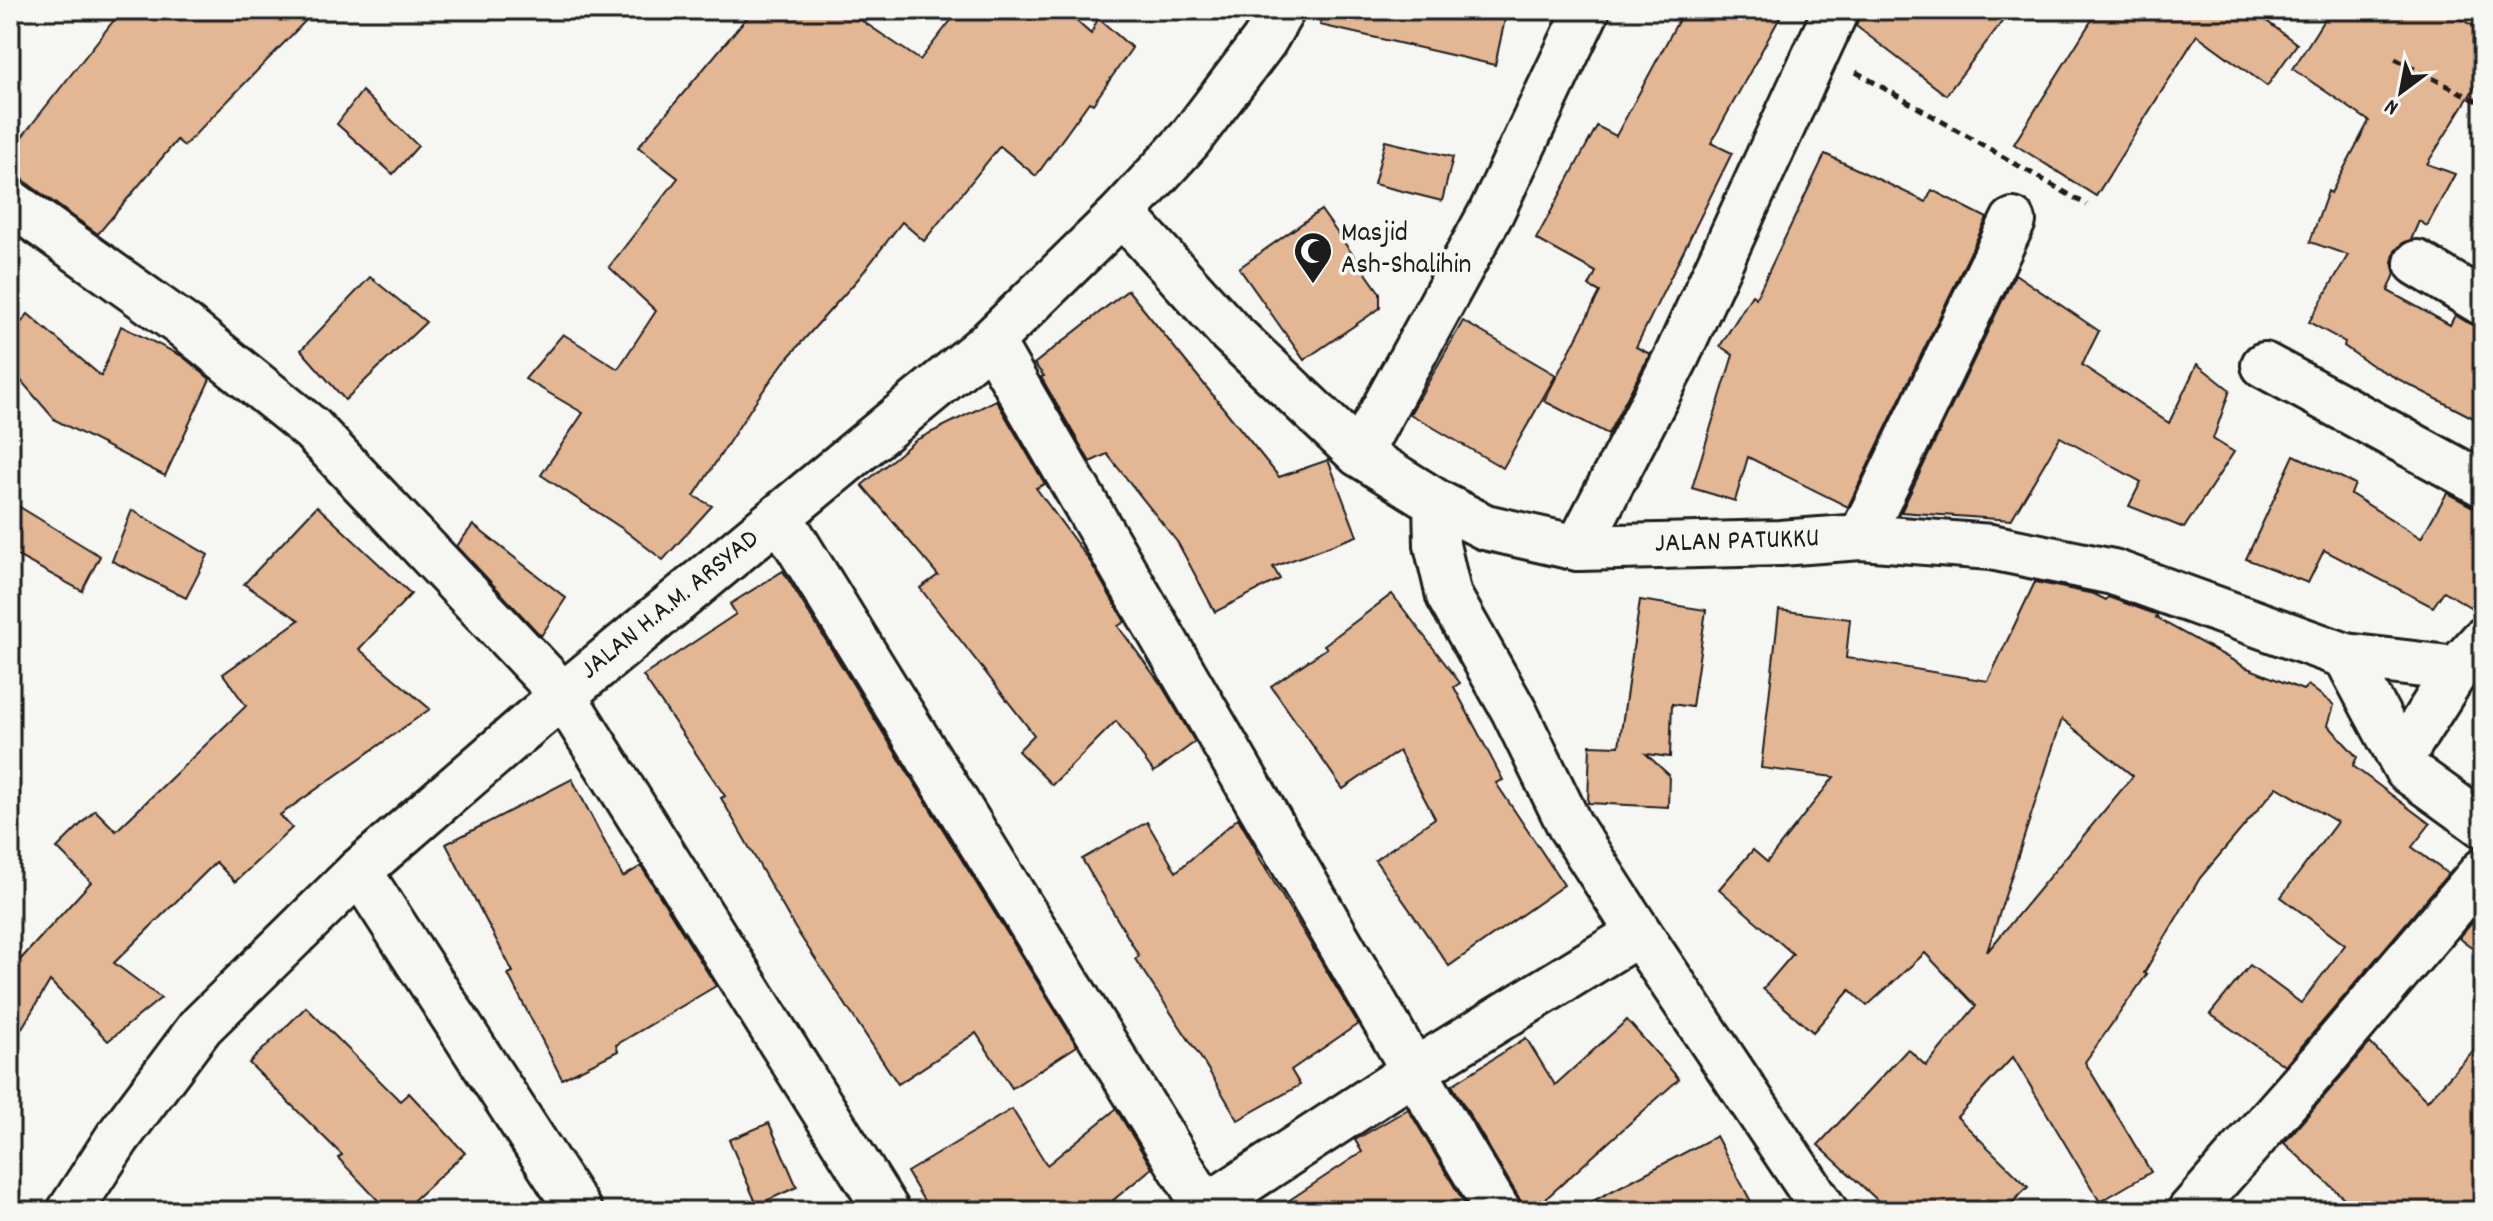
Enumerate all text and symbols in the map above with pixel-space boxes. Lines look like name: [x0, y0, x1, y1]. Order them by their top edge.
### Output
north arrow: [2361, 52, 2441, 132]
text: N: [2379, 90, 2405, 122]
place label: Masjid Ash-Shalihin: [1341, 215, 1471, 287]
mosque icon: Masjid Ash-Shalihin: [1292, 230, 1334, 285]
street label: JALAN PATUKKU: [1654, 520, 1820, 566]
street label: JALAN H.A.M. ARSYAD: [573, 521, 769, 691]

